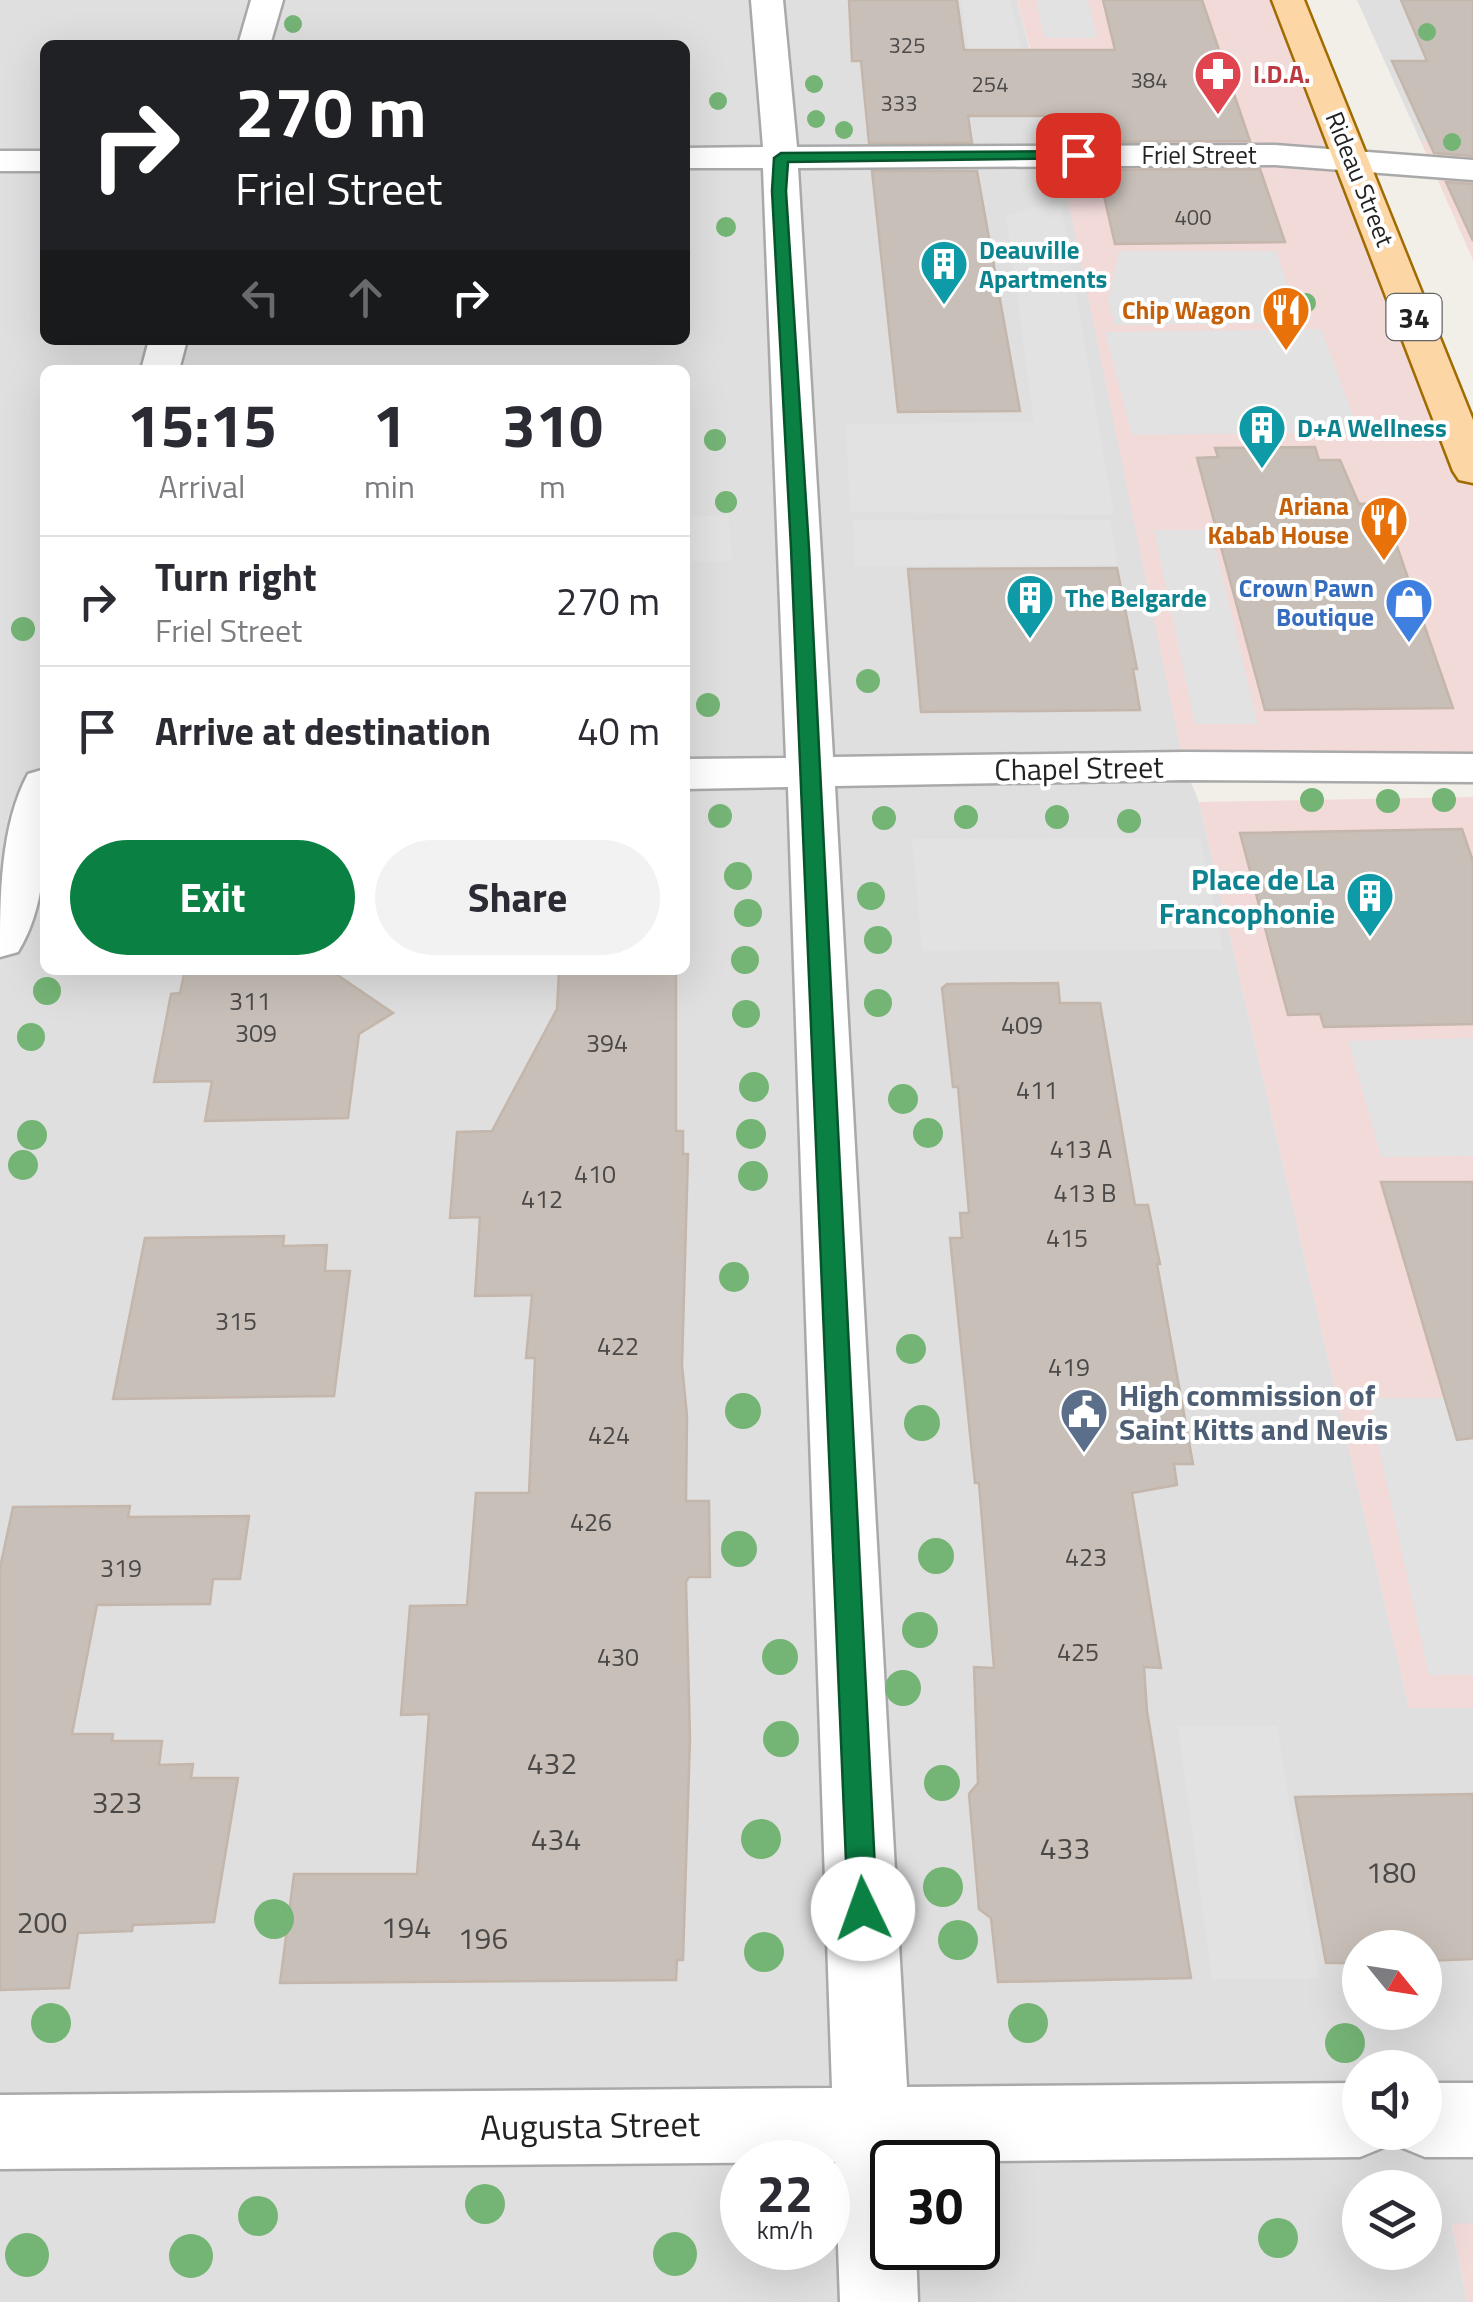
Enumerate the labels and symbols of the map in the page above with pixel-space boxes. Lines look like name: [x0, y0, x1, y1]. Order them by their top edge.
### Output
house number: 325: [889, 28, 925, 62]
pharmacy icon: I.D.A.: [1192, 48, 1244, 116]
place label: I.D.A.: [1253, 55, 1310, 93]
house number: 384: [1131, 63, 1167, 97]
house number: 254: [972, 67, 1008, 101]
house number: 333: [881, 86, 917, 120]
street label: Rideau Street: [1316, 106, 1404, 252]
pin: [1036, 113, 1121, 198]
street label: Friel Street: [1141, 136, 1257, 174]
house number: 400: [1175, 200, 1211, 234]
place label: Deauville Apartments: [979, 231, 1107, 298]
building icon: Deauville Apartments: [918, 238, 970, 306]
restaurant icon: Chip Wagon: [1260, 284, 1312, 352]
place label: Chip Wagon: [1122, 291, 1251, 329]
road number: 34: [1386, 294, 1442, 340]
building icon: D+A Wellness: [1236, 402, 1288, 470]
place label: D+A Wellness: [1297, 409, 1447, 447]
place label: Ariana Kabab House: [1208, 487, 1349, 554]
restaurant icon: Ariana Kabab House: [1358, 494, 1410, 562]
place label: Crown Pawn Boutique: [1239, 569, 1374, 636]
building icon: The Belgarde: [1004, 572, 1056, 640]
shop icon: Crown Pawn Boutique: [1383, 576, 1435, 644]
place label: The Belgarde: [1065, 579, 1207, 617]
street label: Chapel Street: [994, 744, 1164, 792]
place label: Place de La Francophonie: [1159, 856, 1335, 936]
building icon: Place de La Francophonie: [1344, 870, 1396, 938]
house number: 311: [229, 982, 271, 1020]
house number: 409: [1001, 1006, 1043, 1044]
house number: 309: [235, 1014, 277, 1052]
house number: 394: [586, 1024, 628, 1062]
house number: 411: [1016, 1071, 1058, 1109]
house number: 413 A: [1050, 1130, 1112, 1168]
house number: 410: [574, 1155, 616, 1193]
house number: 413 B: [1054, 1174, 1116, 1212]
house number: 412: [521, 1180, 563, 1218]
house number: 415: [1046, 1219, 1088, 1257]
house number: 315: [215, 1302, 257, 1340]
house number: 422: [597, 1327, 639, 1365]
house number: 419: [1048, 1348, 1090, 1386]
place label: High commission of Saint Kitts and Nevis: [1119, 1372, 1388, 1452]
public building icon: High commission of Saint Kitts and Nevis: [1058, 1386, 1110, 1454]
house number: 424: [588, 1416, 630, 1454]
house number: 426: [570, 1503, 612, 1541]
house number: 423: [1065, 1538, 1107, 1576]
house number: 319: [100, 1549, 142, 1587]
house number: 425: [1057, 1633, 1099, 1671]
house number: 430: [597, 1638, 639, 1676]
house number: 432: [527, 1740, 577, 1786]
house number: 323: [92, 1779, 142, 1825]
house number: 434: [531, 1816, 581, 1862]
house number: 433: [1040, 1825, 1090, 1871]
house number: 180: [1366, 1849, 1416, 1895]
position arrow: [811, 1857, 915, 1961]
house number: 200: [17, 1899, 67, 1945]
house number: 194: [381, 1904, 431, 1950]
house number: 196: [458, 1915, 508, 1961]
north arrow: [1342, 1930, 1442, 2030]
street label: Augusta Street: [480, 2096, 700, 2154]
speed limit sign: 30: [870, 2140, 1000, 2270]

